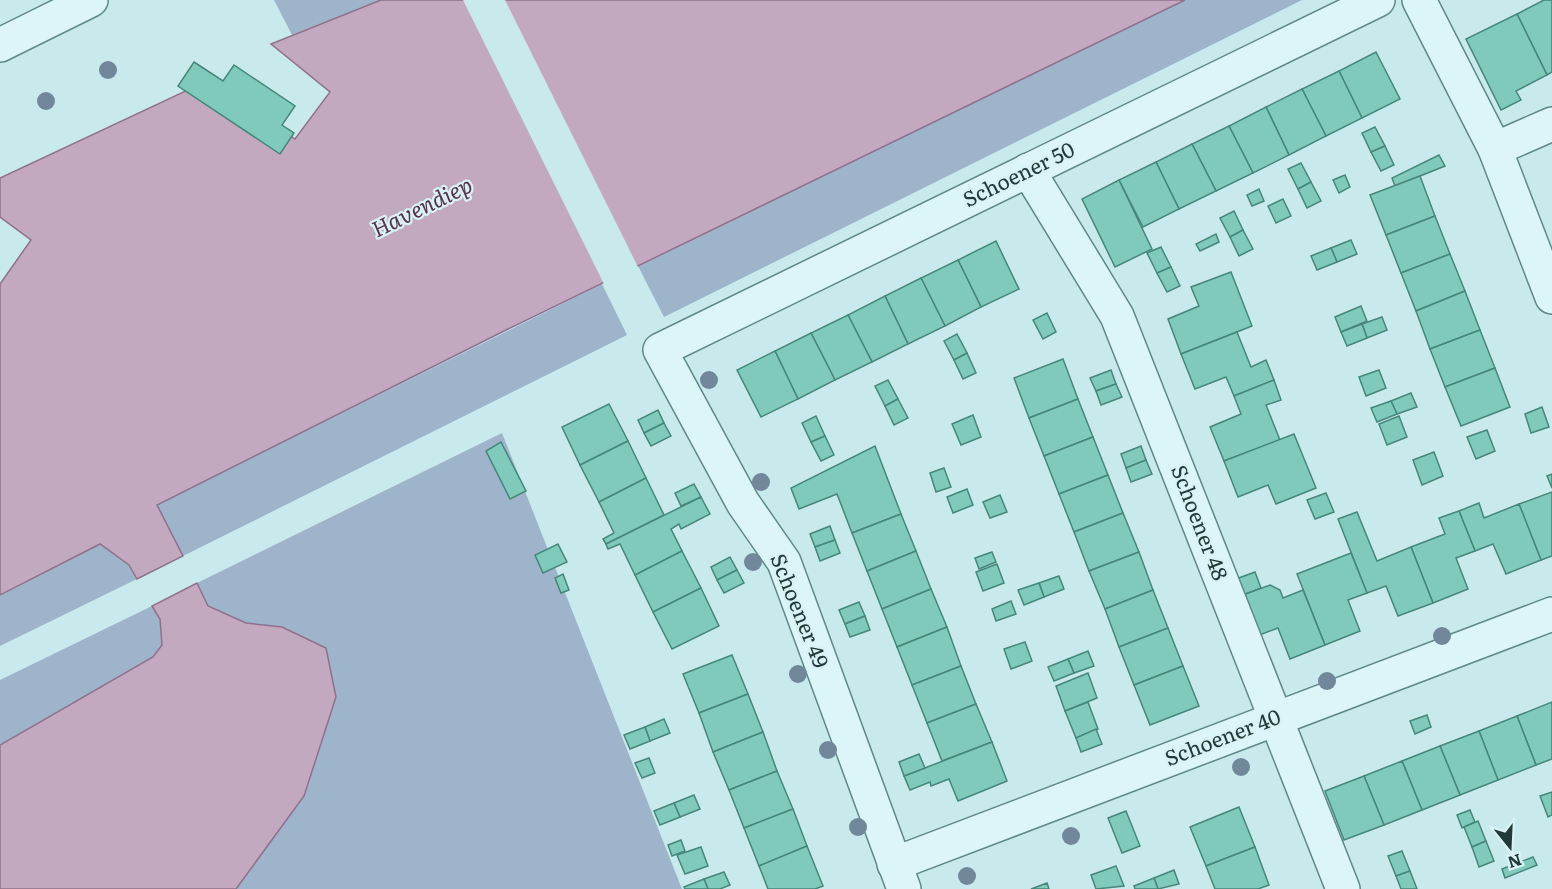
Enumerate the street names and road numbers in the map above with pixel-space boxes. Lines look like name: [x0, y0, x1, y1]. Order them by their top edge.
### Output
street label: Schoener 50: [957, 132, 1079, 213]
street label: Schoener 48: [1165, 460, 1238, 584]
street label: Schoener 49: [764, 548, 838, 672]
street label: Schoener 40: [1160, 699, 1285, 772]

